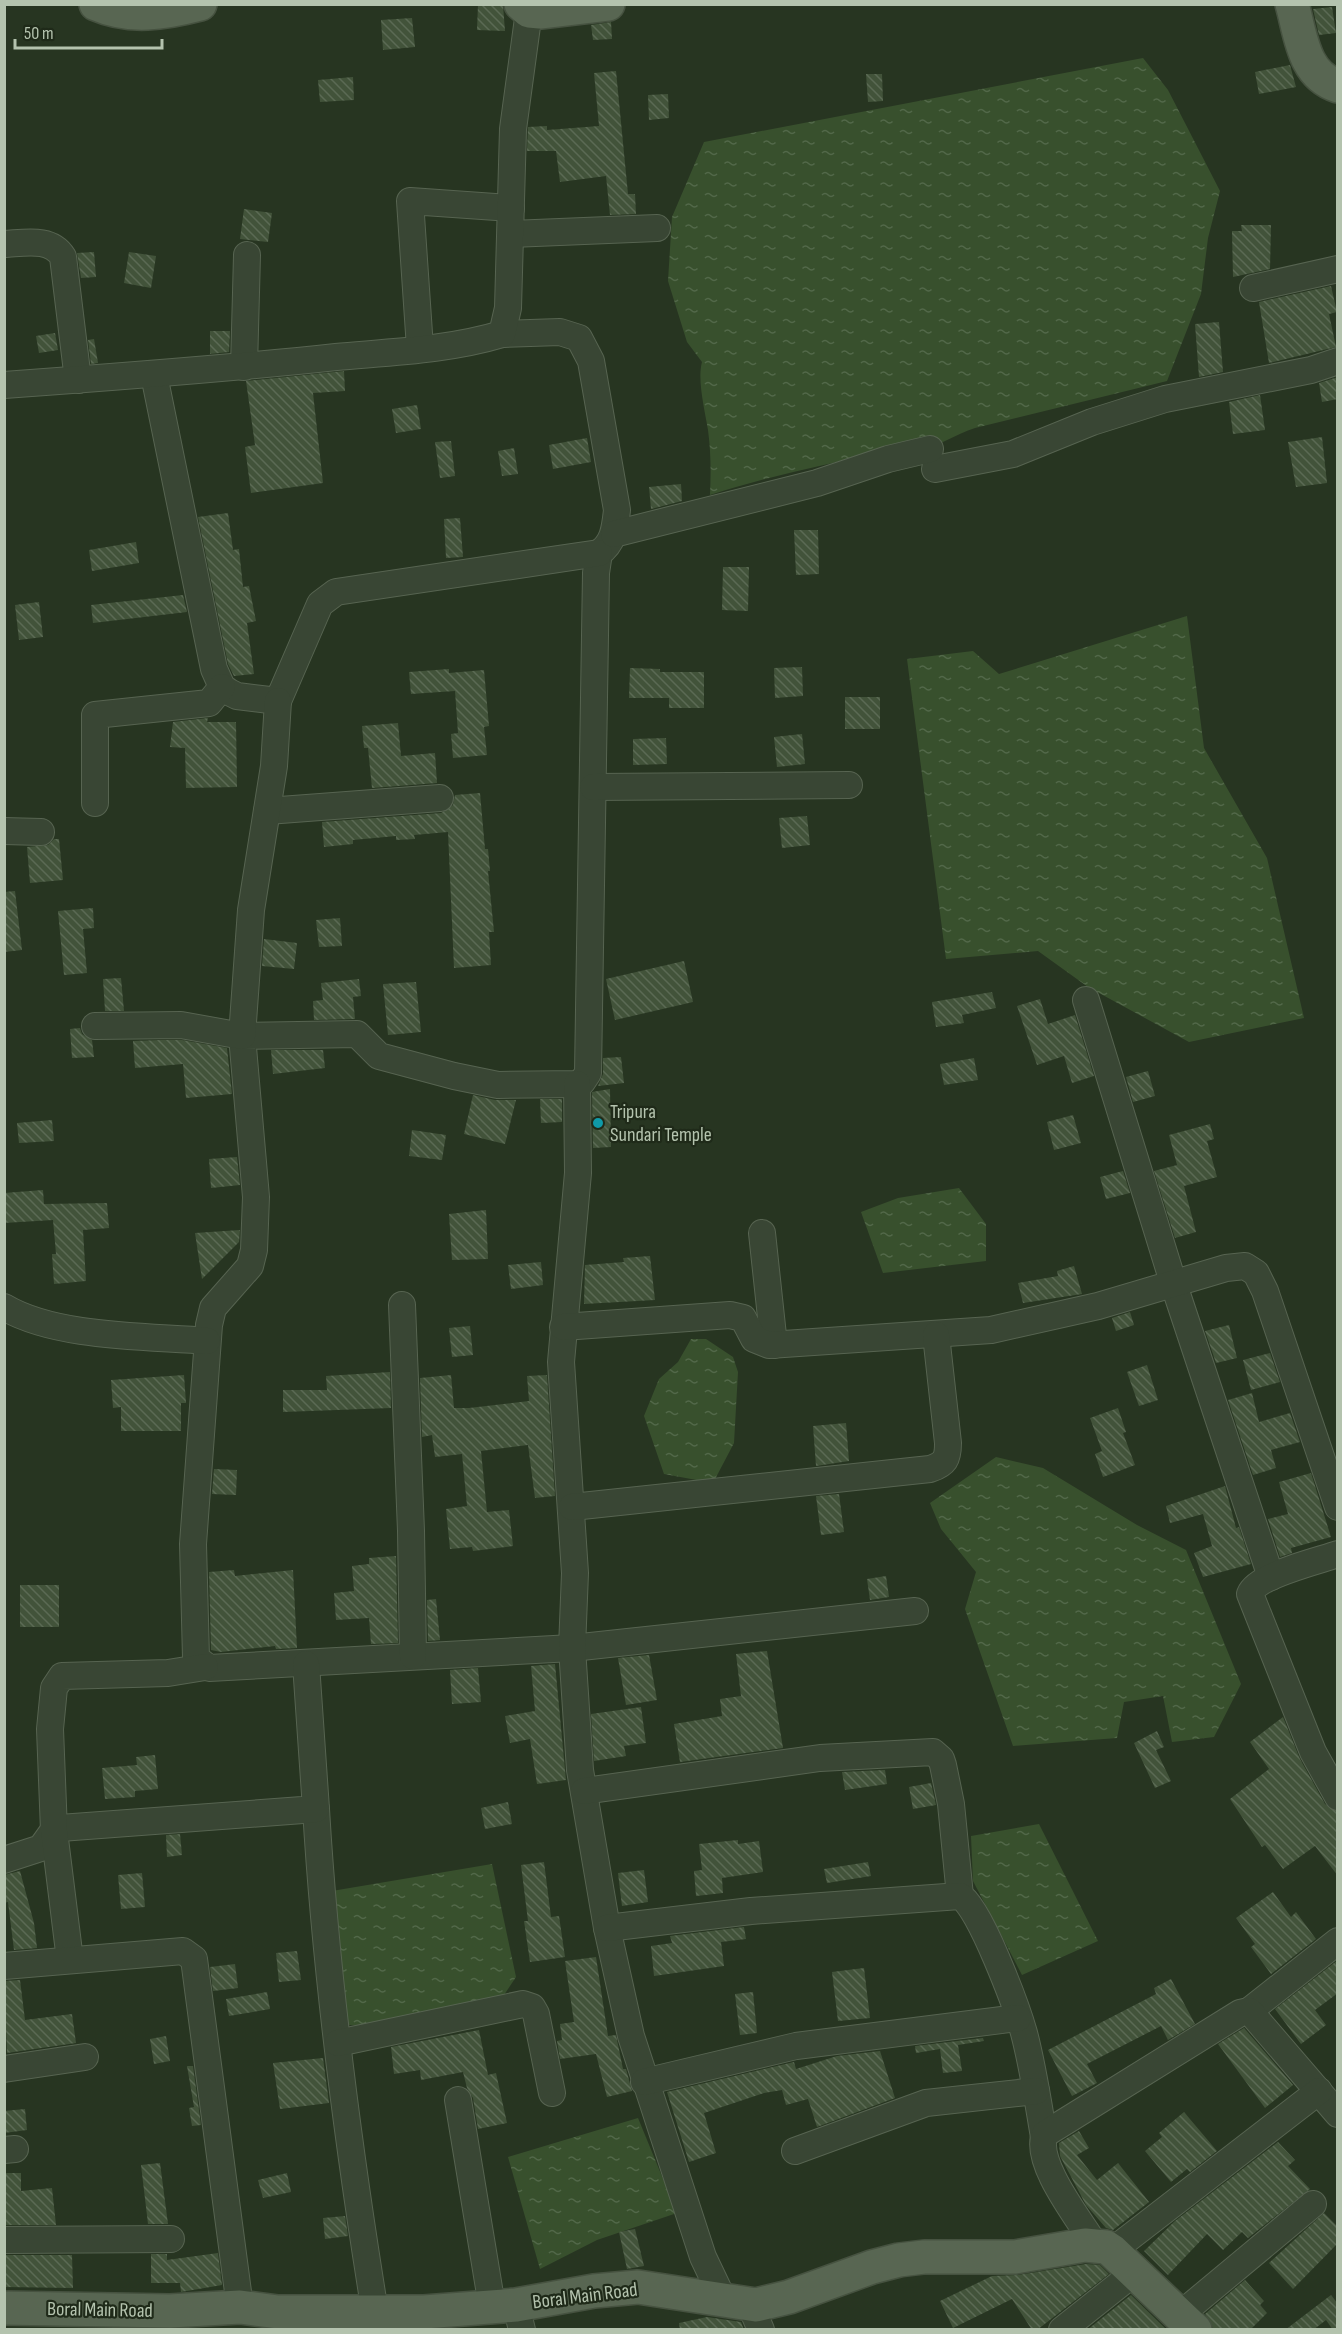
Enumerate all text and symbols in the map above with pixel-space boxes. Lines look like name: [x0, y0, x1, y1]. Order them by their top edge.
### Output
scale bar: [15, 12, 162, 50]
text: 50 m: [24, 23, 54, 44]
place label: Tripura Sundari Temple: [610, 1100, 712, 1147]
marker: Tripura Sundari Temple: [591, 1116, 605, 1130]
street label: Boral Main Road: [531, 2278, 639, 2314]
street label: Boral Main Road: [47, 2297, 153, 2323]

